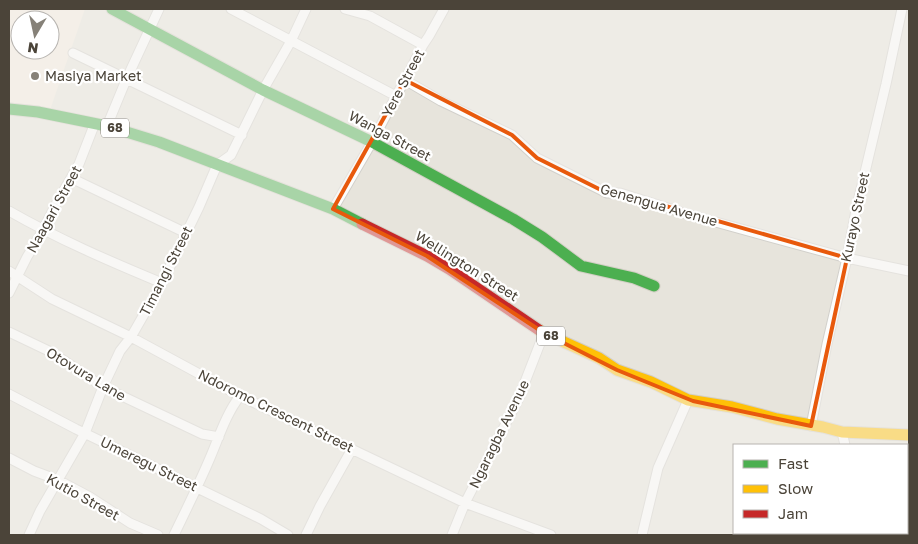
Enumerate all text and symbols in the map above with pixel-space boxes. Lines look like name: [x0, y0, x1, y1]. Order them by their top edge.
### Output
north arrow: [10, 10, 60, 60]
text: N: [26, 39, 39, 58]
street label: Yere Street: [378, 46, 428, 120]
place label: Masiya Market: [45, 67, 142, 84]
marker: Masiya Market: [29, 70, 41, 82]
street label: Wanga Street: [346, 107, 434, 164]
road number: 68: [101, 119, 129, 138]
street label: Naagari Street: [23, 162, 85, 255]
street label: Kurayo Street: [837, 170, 872, 264]
street label: Genengua Avenue: [599, 180, 720, 229]
street label: Timangi Street: [136, 223, 196, 319]
street label: Wellington Street: [413, 227, 522, 304]
road number: 68: [537, 326, 565, 346]
street label: Otovura Lane: [43, 343, 129, 404]
street label: Ndoromo Crescent Street: [196, 365, 357, 456]
street label: Ngaragba Avenue: [465, 377, 532, 491]
street label: Umeregu Street: [98, 433, 201, 494]
legend: [733, 444, 908, 534]
text: Fast: [778, 454, 809, 472]
street label: Kutio Street: [44, 470, 123, 524]
text: Slow: [778, 479, 813, 497]
text: Jam: [778, 504, 808, 522]

